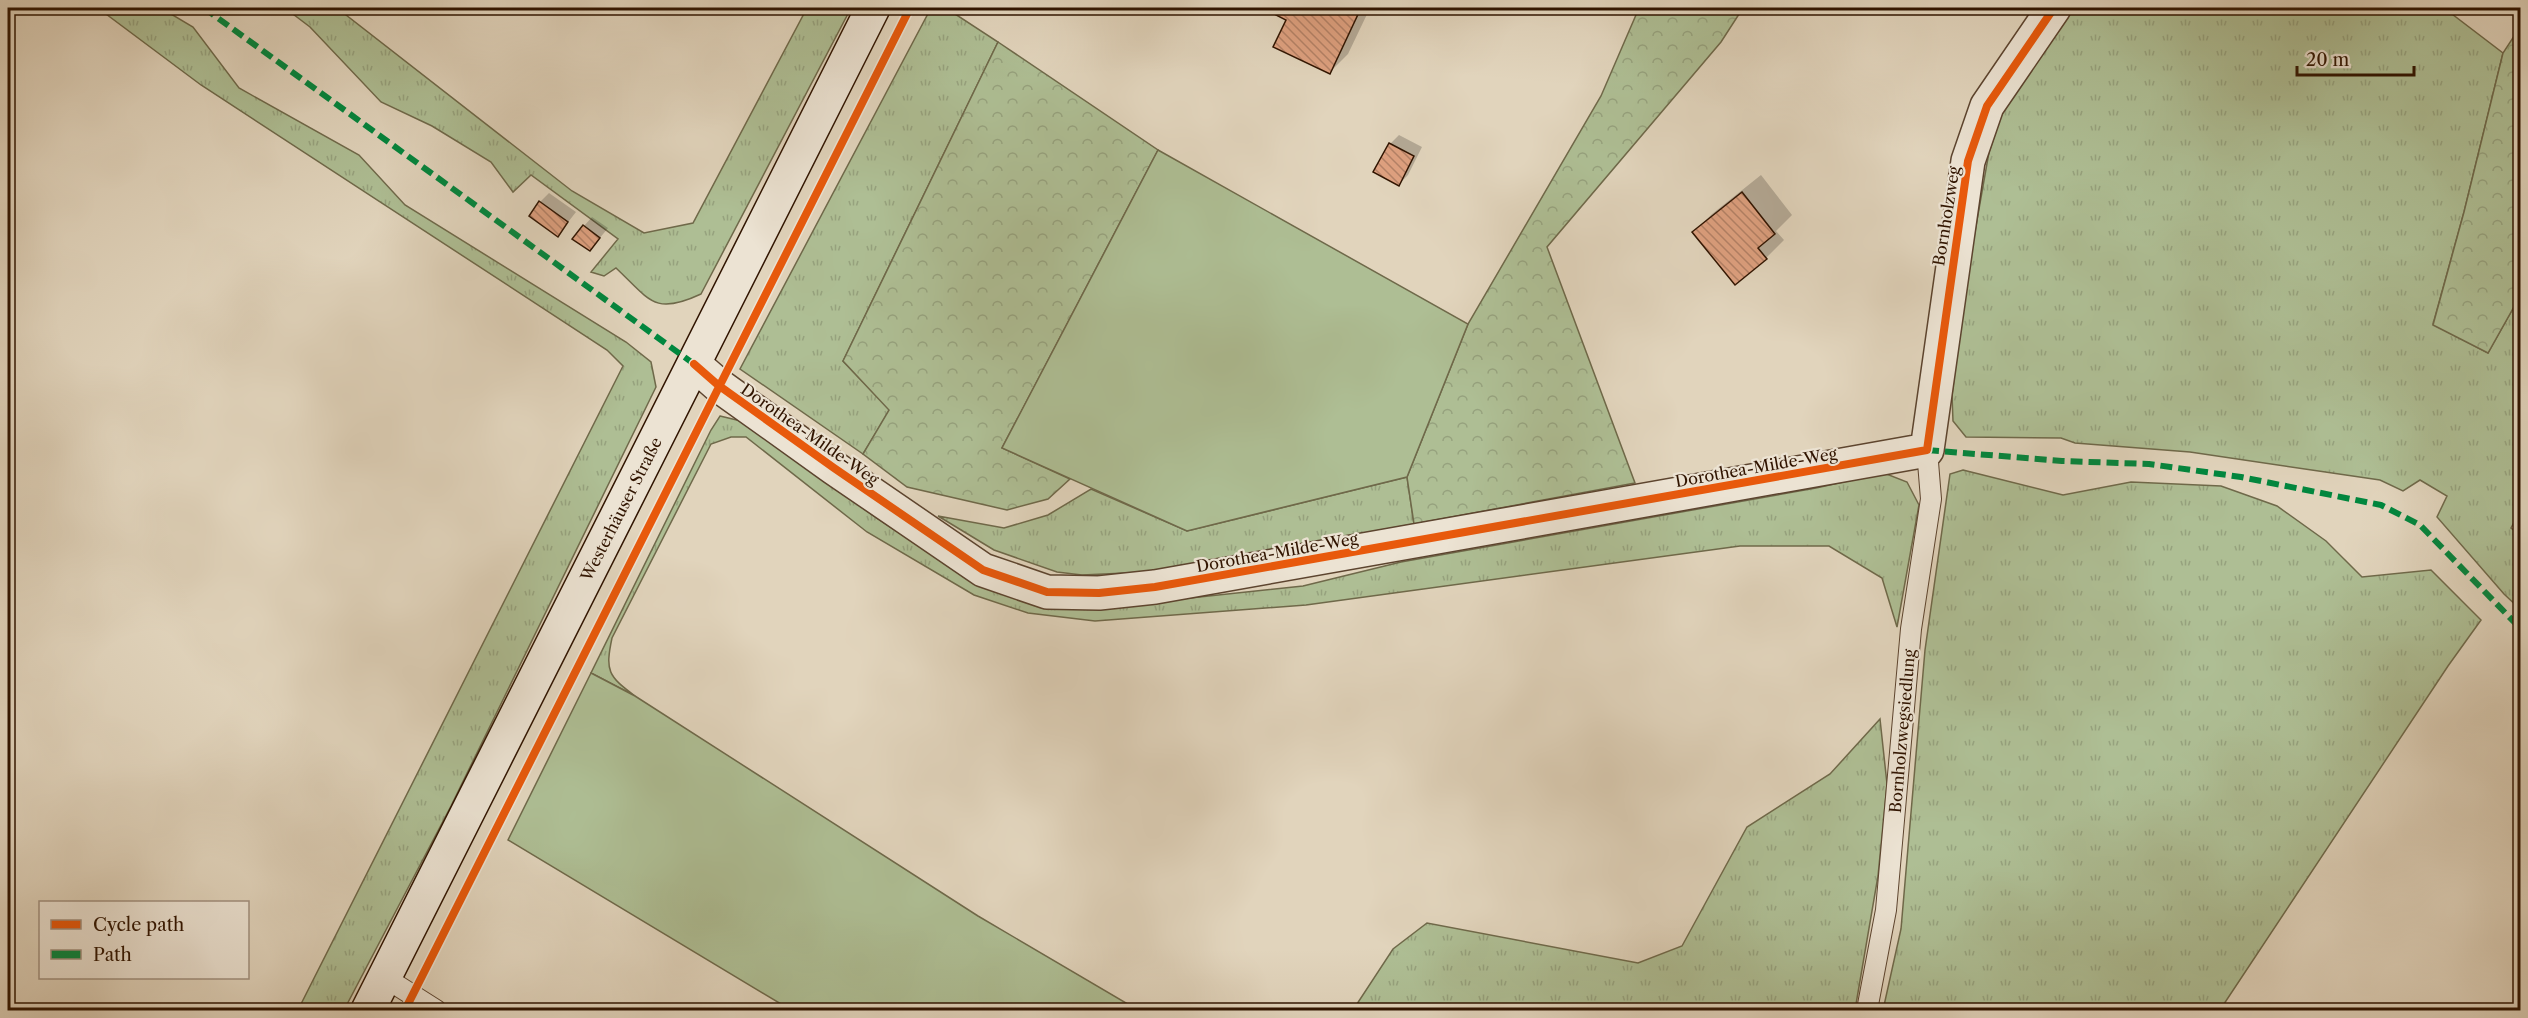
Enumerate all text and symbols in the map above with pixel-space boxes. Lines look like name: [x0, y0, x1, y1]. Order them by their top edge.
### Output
scale bar: [2297, 39, 2414, 77]
text: 20 m: [2306, 49, 2350, 71]
street label: Bornholzweg: [1928, 164, 1964, 267]
street label: Dorothea-Milde-Weg: [737, 379, 883, 490]
street label: Westerhäuser Straße: [576, 434, 666, 585]
street label: Dorothea-Milde-Weg: [1674, 443, 1839, 491]
street label: Dorothea-Milde-Weg: [1195, 528, 1360, 576]
street label: Bornholzwegsiedlung: [1885, 648, 1919, 814]
legend: [39, 901, 249, 979]
text: Cycle path: [93, 914, 184, 936]
text: Path: [93, 944, 132, 966]

